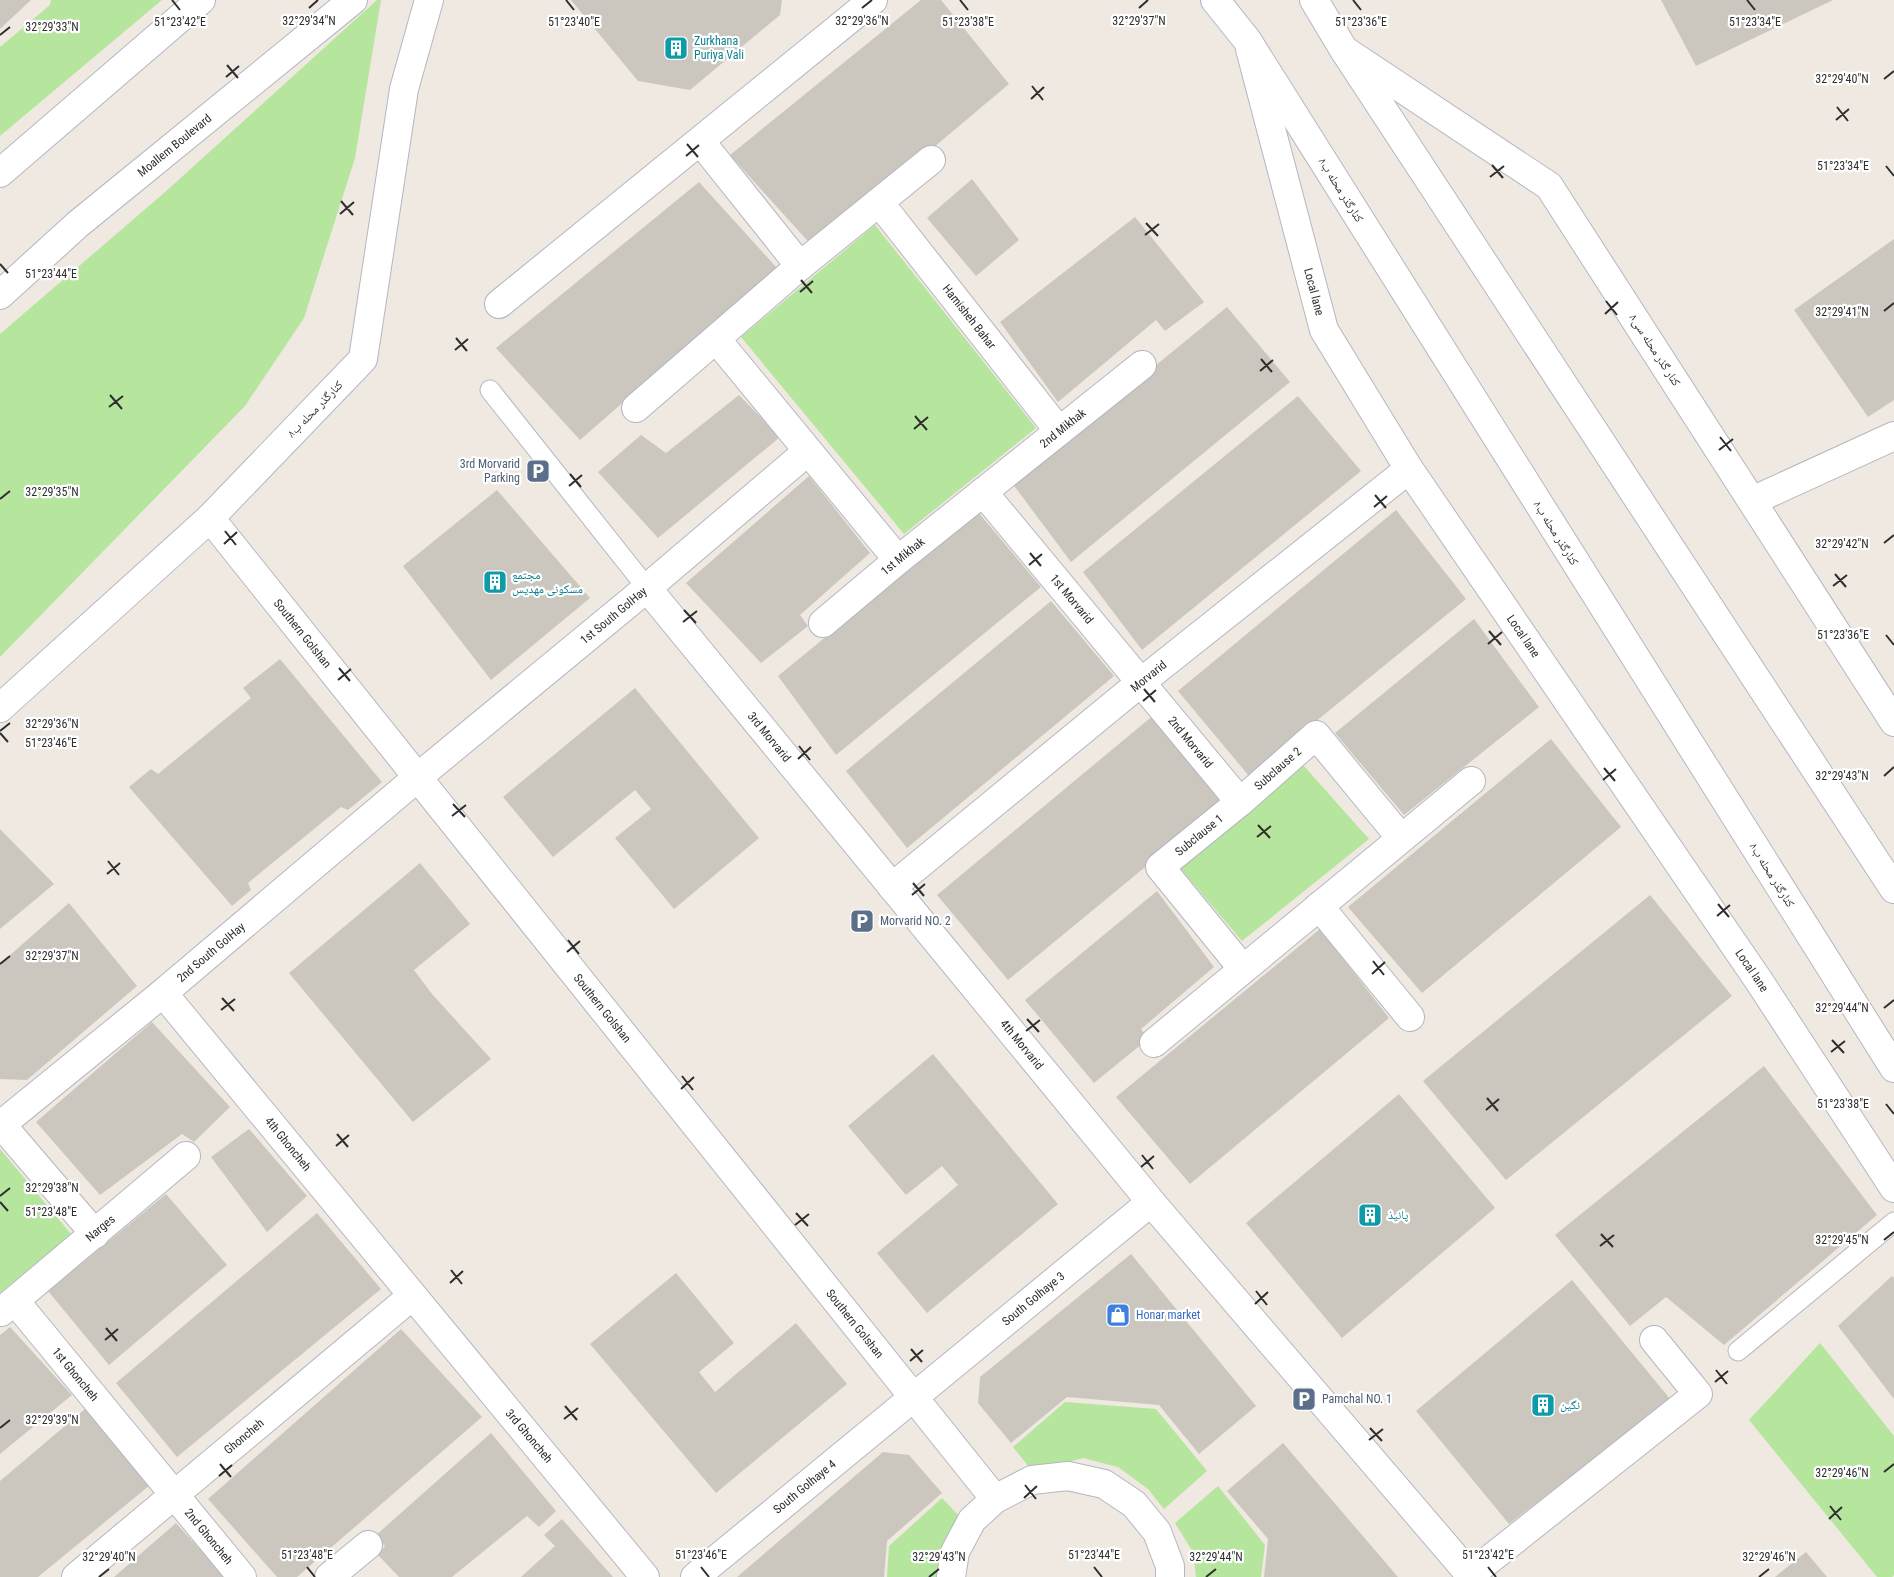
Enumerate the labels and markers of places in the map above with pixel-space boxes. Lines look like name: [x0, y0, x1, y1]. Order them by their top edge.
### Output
place label: Zurkhana Puriya Vali: [694, 34, 744, 62]
building icon: Zurkhana Puriya Vali: [663, 35, 689, 61]
place label: 3rd Morvarid Parking: [460, 457, 520, 485]
parking icon: 3rd Morvarid Parking: [525, 458, 551, 484]
place label: مجتمع مسکونی مهدیس: [512, 568, 583, 596]
building icon: مجتمع مسکونی مهدیس: [482, 569, 508, 595]
parking icon: Morvarid NO. 2: [849, 908, 875, 934]
place label: Morvarid NO. 2: [880, 914, 951, 928]
building icon: پانیذ: [1357, 1202, 1383, 1228]
place label: پانیذ: [1388, 1208, 1409, 1222]
shop icon: Honar market: [1105, 1302, 1131, 1328]
place label: Honar market: [1136, 1308, 1201, 1322]
parking icon: Pamchal NO. 1: [1291, 1386, 1317, 1412]
place label: Pamchal NO. 1: [1322, 1392, 1392, 1406]
building icon: نگین: [1530, 1392, 1556, 1418]
place label: نگین: [1560, 1398, 1580, 1412]

